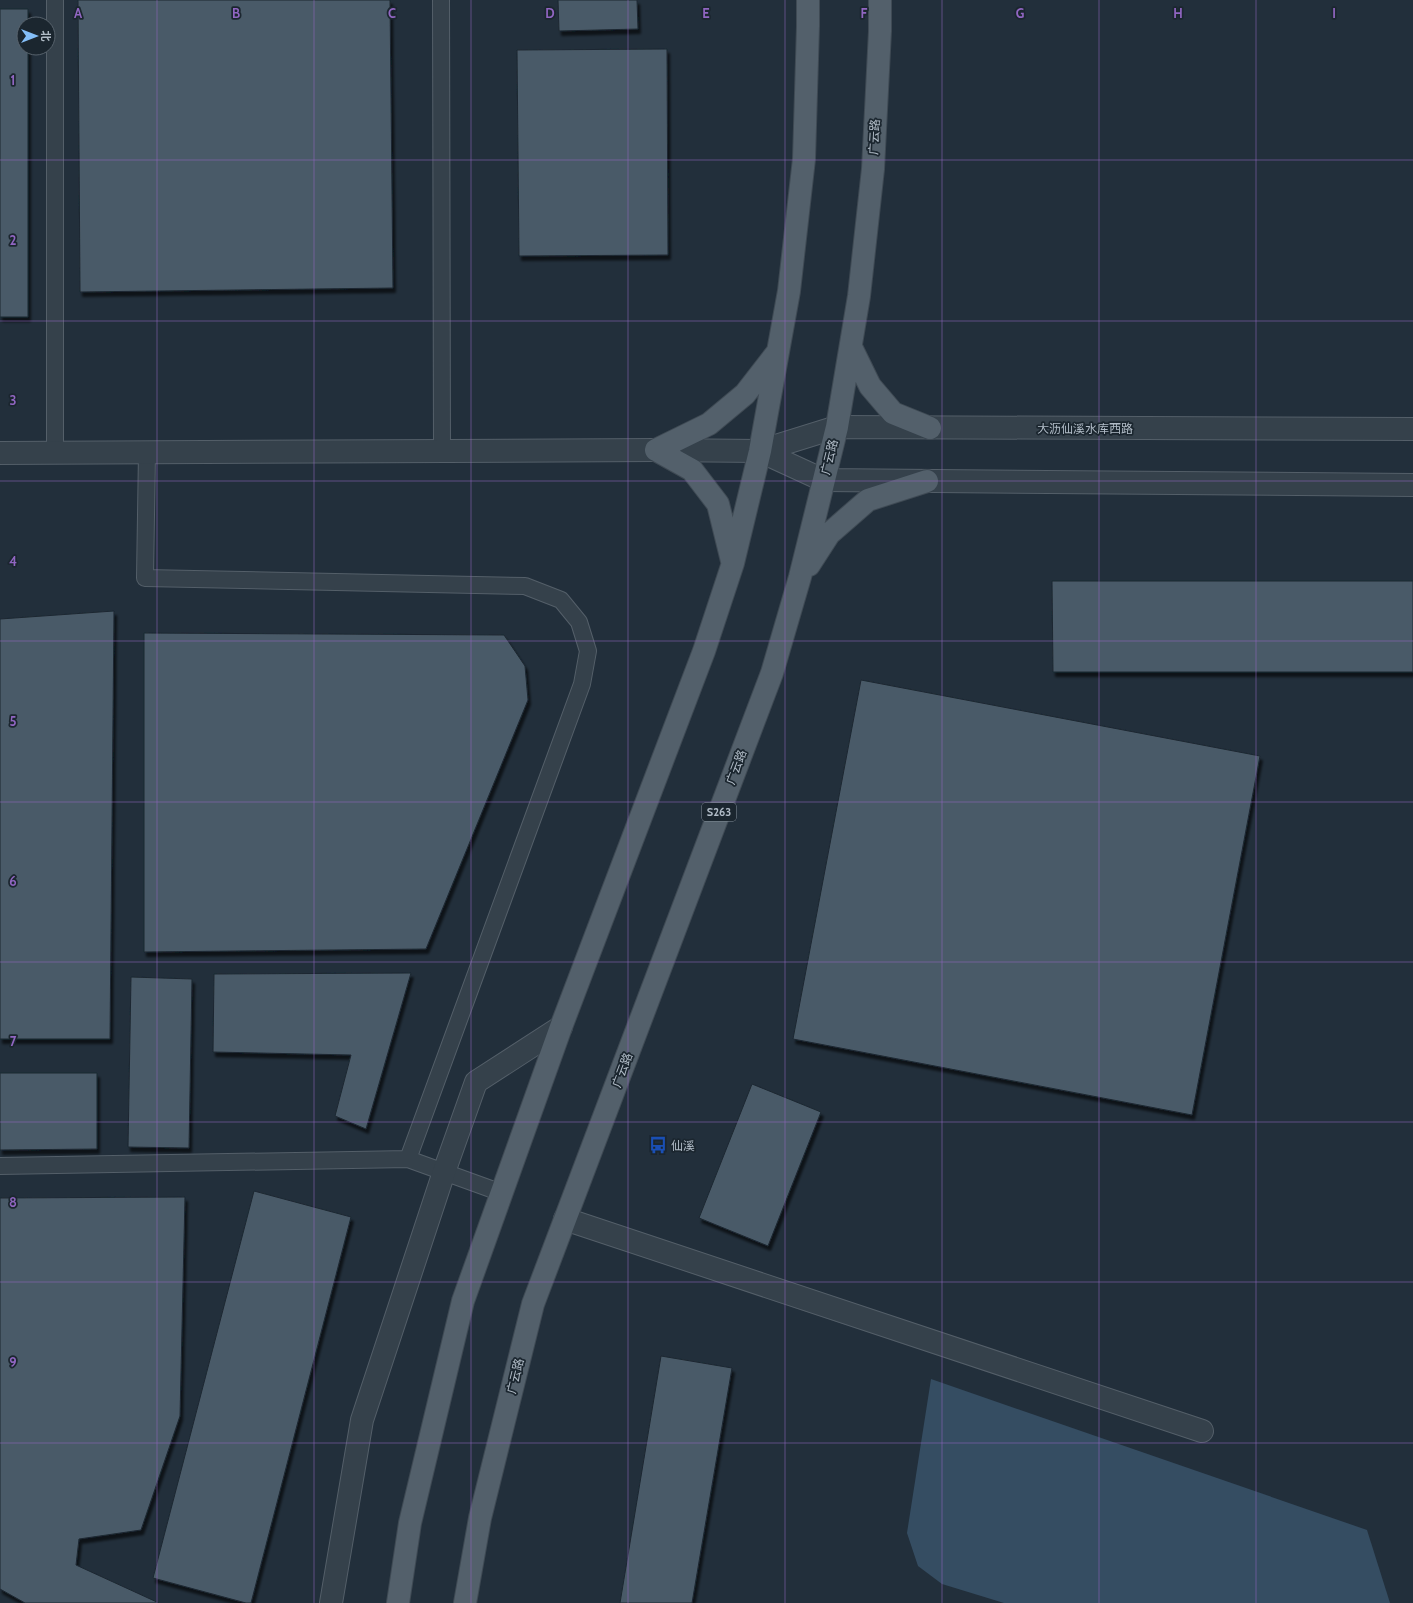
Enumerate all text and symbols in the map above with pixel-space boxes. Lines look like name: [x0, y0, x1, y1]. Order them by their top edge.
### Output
text: A: [74, 5, 83, 21]
text: B: [232, 5, 240, 21]
text: C: [388, 5, 396, 21]
text: D: [545, 5, 555, 21]
text: E: [702, 5, 710, 21]
text: F: [861, 5, 868, 21]
text: G: [1016, 5, 1025, 21]
text: H: [1173, 5, 1183, 21]
text: I: [1332, 5, 1336, 21]
north arrow: [16, 16, 56, 56]
text: 北: [39, 31, 53, 42]
text: 1: [11, 72, 15, 88]
street label: 广云路: [866, 119, 882, 155]
text: 2: [10, 232, 17, 248]
text: 3: [9, 392, 17, 408]
street label: 大沥仙溪水库西路: [1037, 421, 1133, 436]
street label: 广云路: [817, 438, 841, 476]
text: 4: [9, 553, 17, 569]
text: 5: [10, 713, 17, 729]
street label: 广云路: [723, 748, 749, 786]
road number: S263: [702, 803, 736, 821]
text: 6: [9, 873, 17, 889]
text: 7: [10, 1033, 17, 1049]
street label: 广云路: [609, 1051, 635, 1089]
bus stop icon: 仙溪: [648, 1135, 668, 1155]
place label: 仙溪: [671, 1138, 695, 1153]
text: 8: [9, 1194, 17, 1210]
text: 9: [9, 1354, 17, 1370]
street label: 广云路: [503, 1357, 527, 1395]

